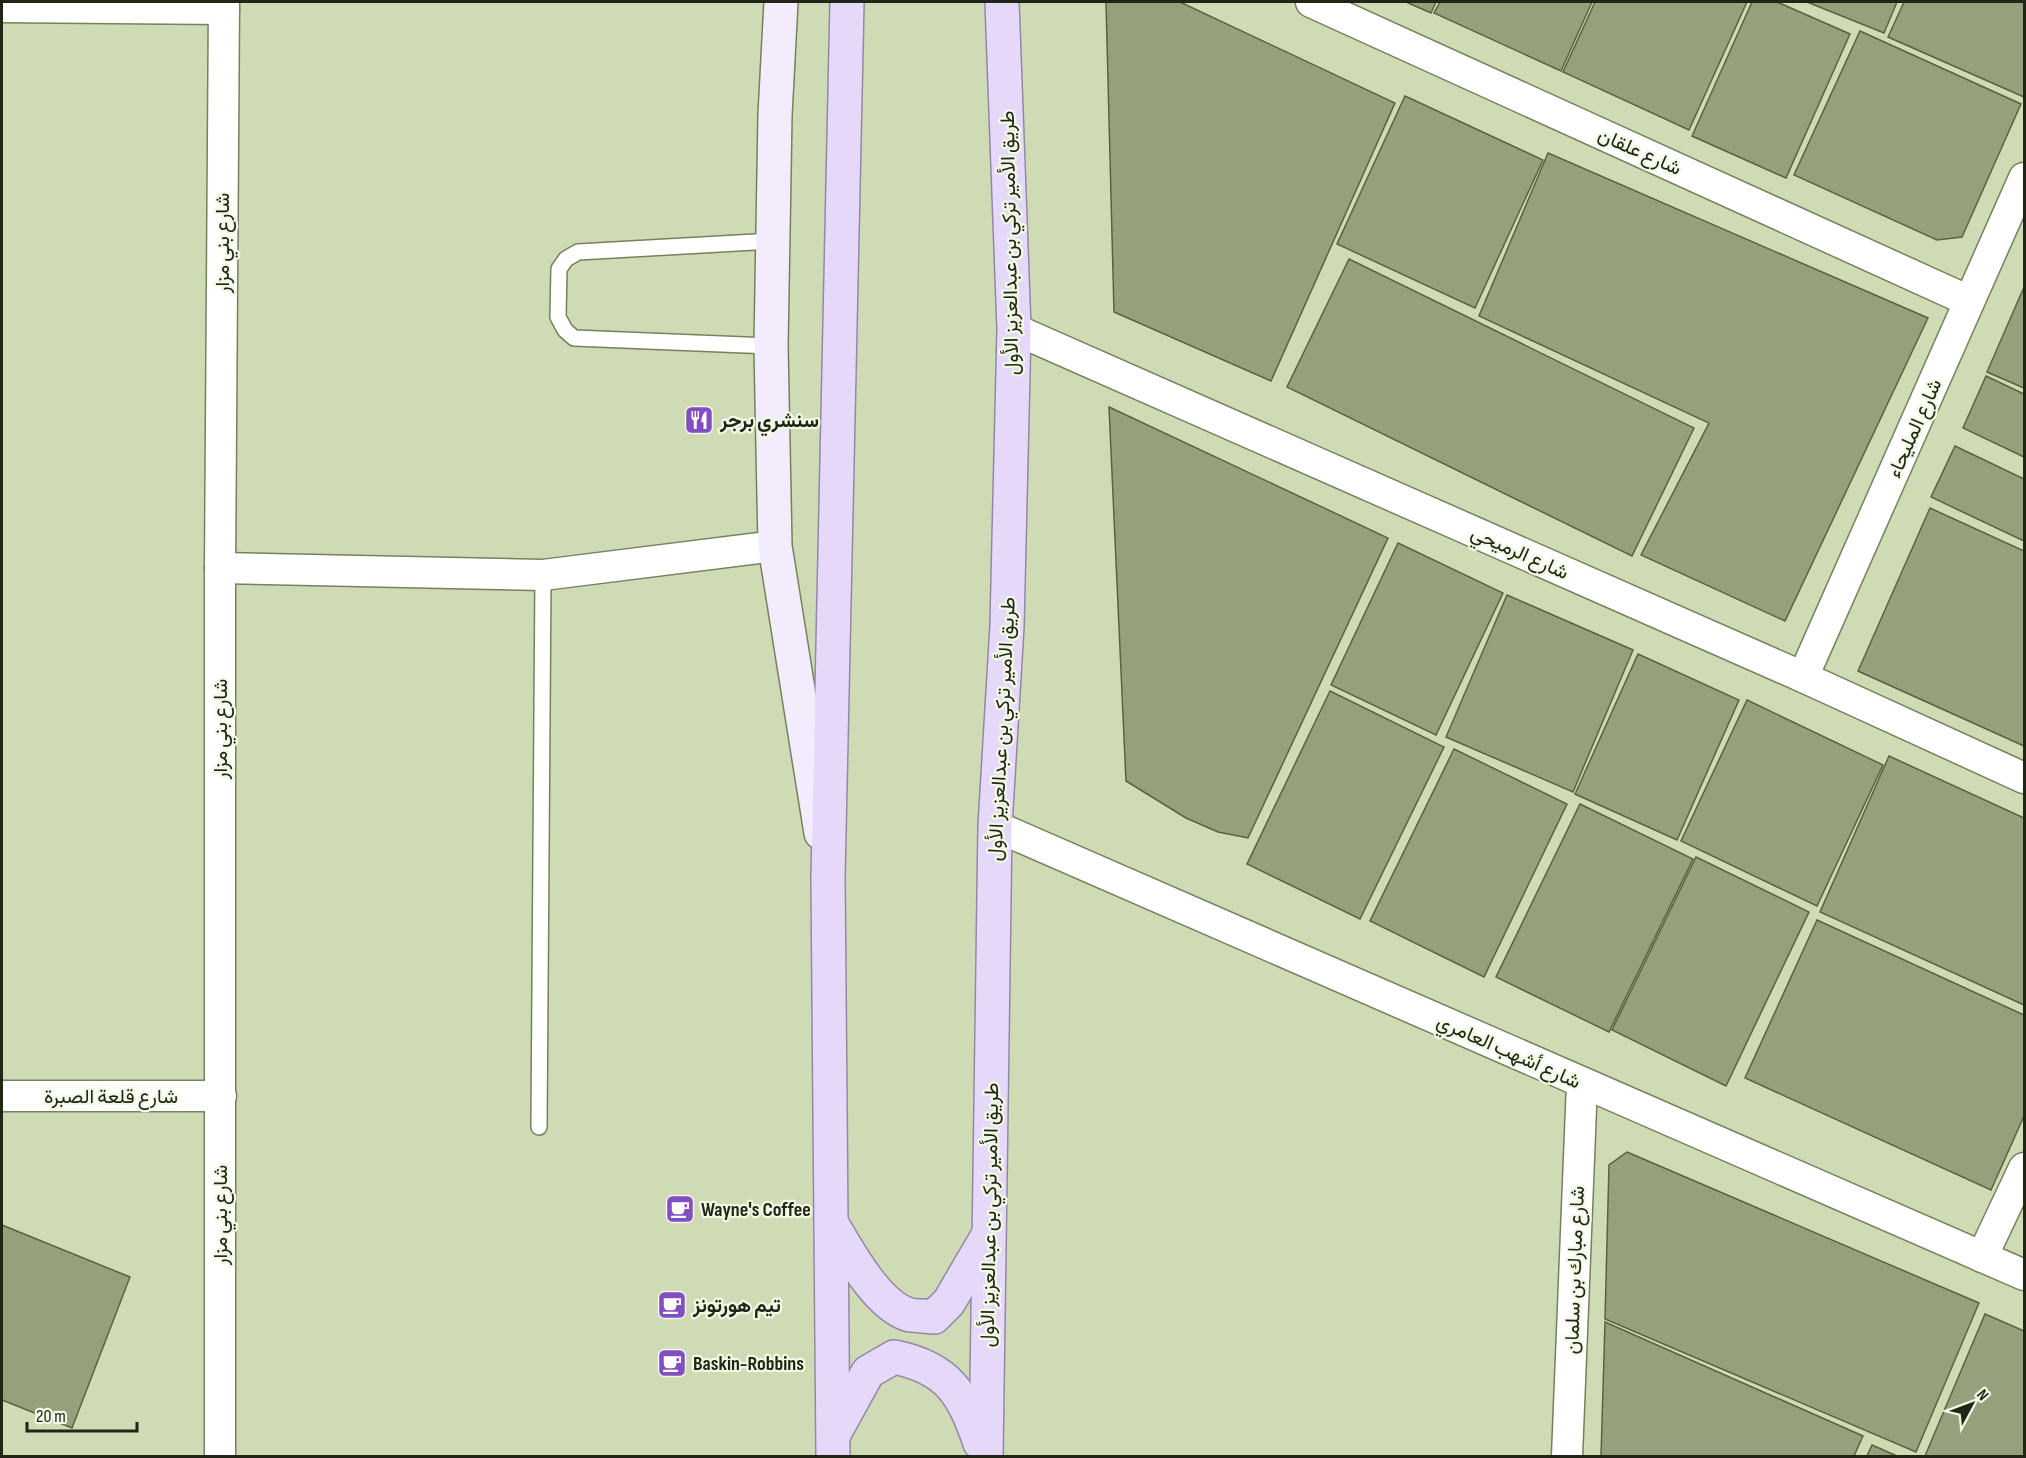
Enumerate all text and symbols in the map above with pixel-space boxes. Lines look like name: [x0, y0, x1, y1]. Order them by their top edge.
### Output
street label: طريق الأمير تركي بن عبدالعزيز الأول: [996, 110, 1028, 376]
street label: شارع علقان: [1594, 123, 1685, 182]
street label: شارع بني مزار: [211, 193, 239, 294]
street label: شارع المليحاء: [1882, 375, 1948, 482]
restaurant icon: سنشري برجر: [683, 404, 715, 436]
place label: سنشري برجر: [719, 409, 819, 437]
street label: شارع الرميحي: [1465, 521, 1572, 589]
street label: طريق الأمير تركي بن عبدالعزيز الأول: [983, 596, 1025, 862]
street label: شارع بني مزار: [209, 679, 237, 780]
street label: شارع أشهب العامري: [1431, 1009, 1584, 1098]
street label: طريق الأمير تركي بن عبدالعزيز الأول: [976, 1082, 1008, 1348]
street label: شارع قلعة الصبرة: [44, 1085, 178, 1110]
street label: شارع بني مزار: [209, 1165, 237, 1266]
street label: شارع مبارك بن سلمان: [1560, 1185, 1591, 1355]
cafe icon: Wayne's Coffee: [664, 1193, 696, 1225]
place label: Wayne's Coffee: [701, 1198, 811, 1222]
cafe icon: تيم هورتونز: [656, 1289, 688, 1321]
place label: تيم هورتونز: [692, 1294, 781, 1318]
cafe icon: Baskin-Robbins: [656, 1347, 688, 1379]
place label: Baskin-Robbins: [693, 1352, 804, 1376]
north arrow: [1942, 1374, 2002, 1434]
text: N: [1972, 1386, 1992, 1405]
scale bar: [27, 1395, 136, 1433]
text: 20 m: [36, 1406, 66, 1427]

